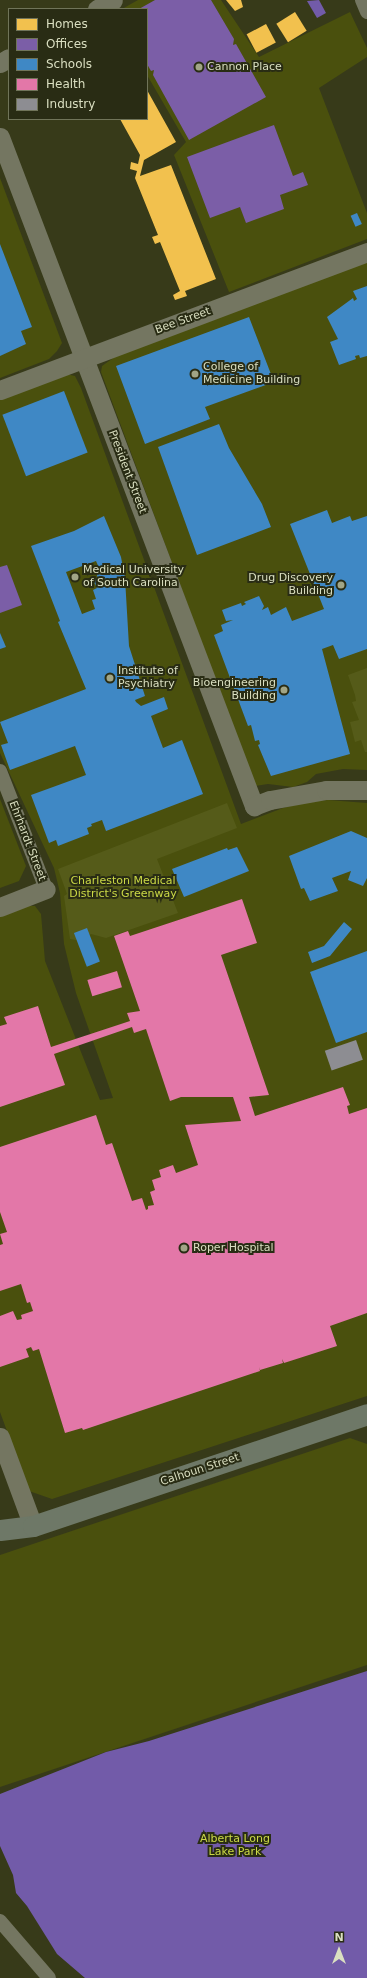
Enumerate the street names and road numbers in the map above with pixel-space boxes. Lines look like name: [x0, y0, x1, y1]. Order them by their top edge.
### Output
street label: Bee Street: [153, 305, 213, 337]
street label: President Street: [105, 428, 149, 516]
street label: Ehrhardt Street: [6, 799, 48, 883]
street label: Calhoun Street: [159, 1451, 241, 1489]

